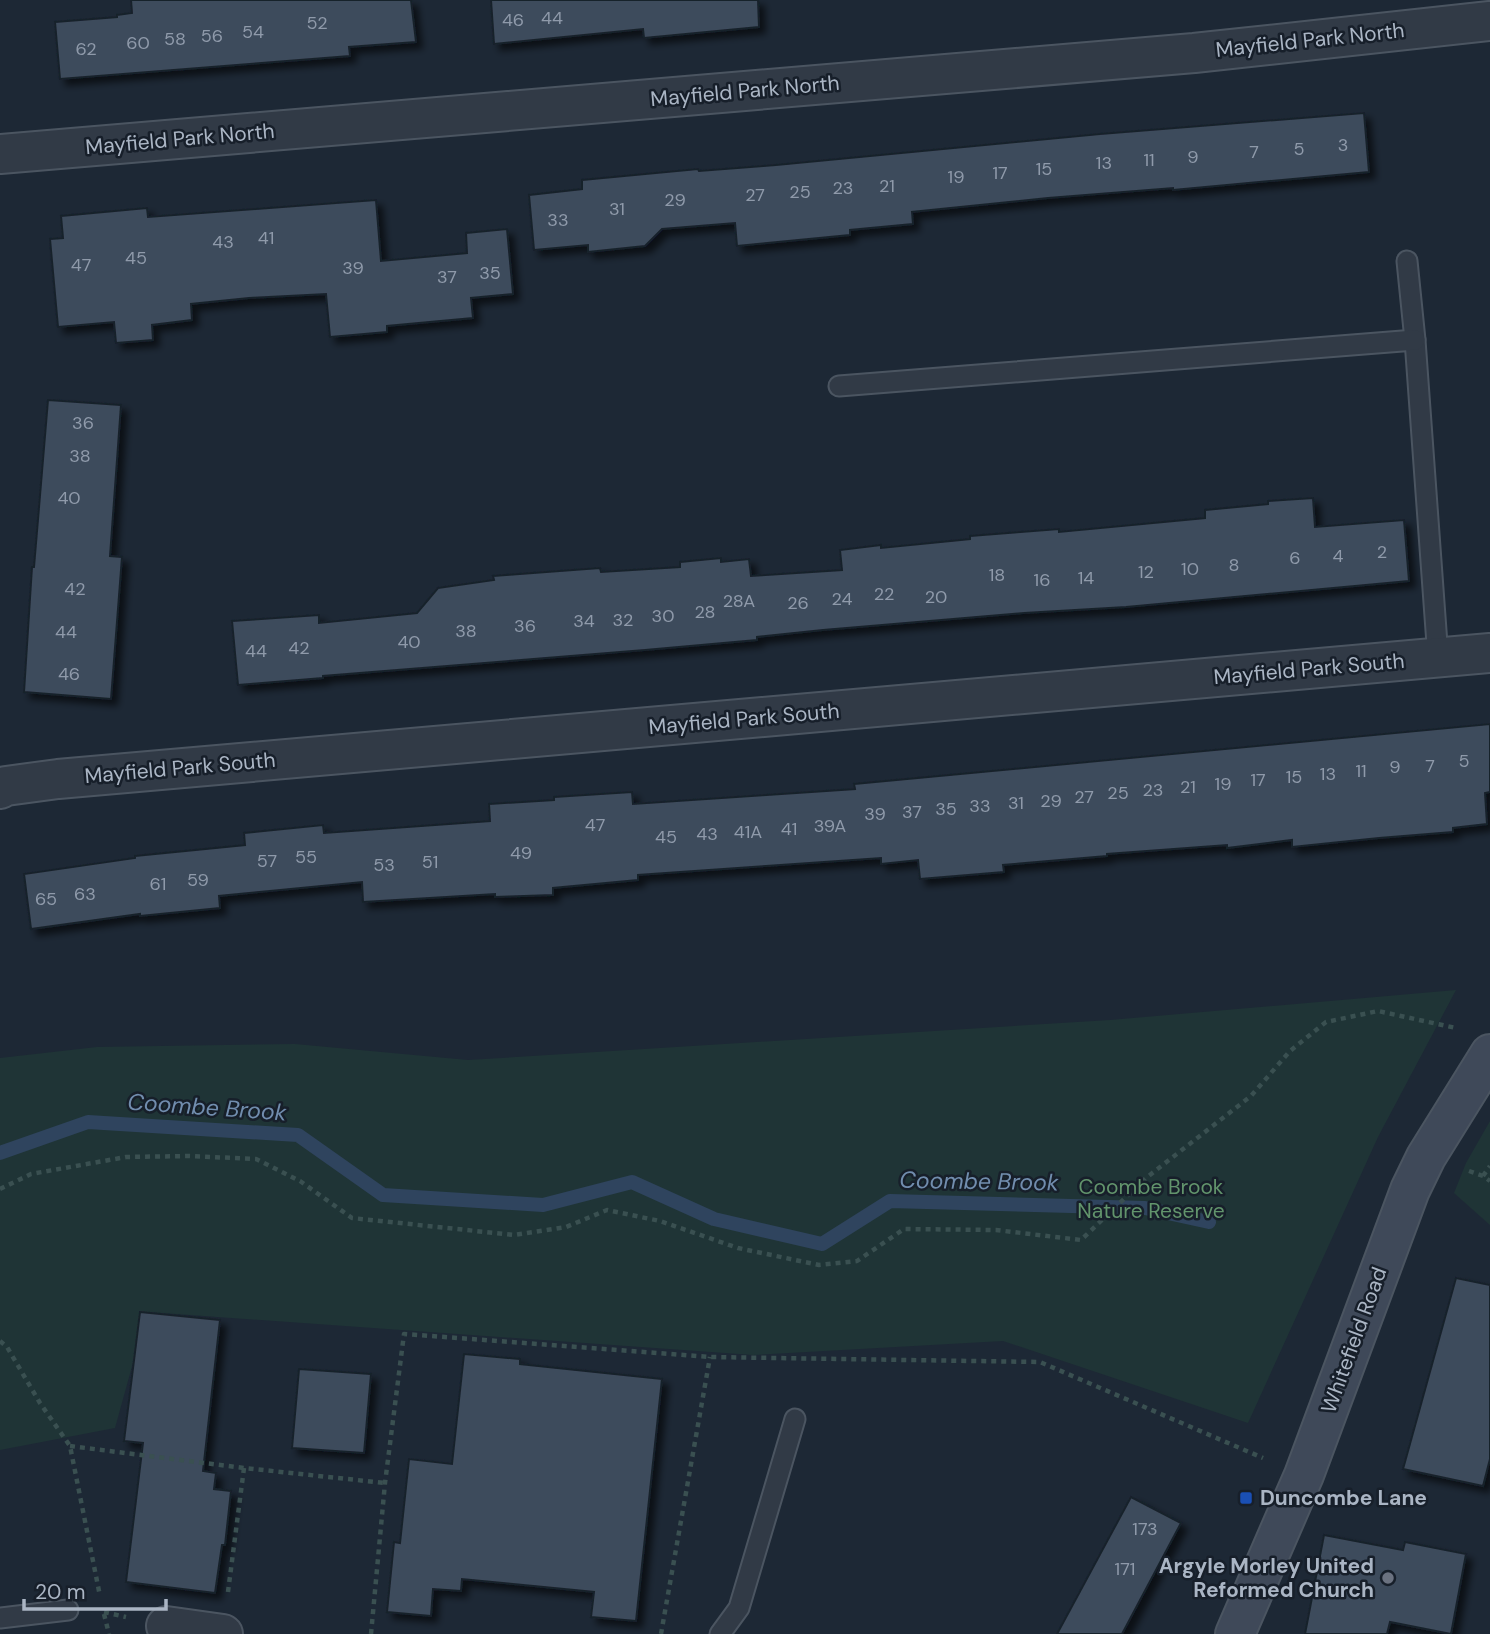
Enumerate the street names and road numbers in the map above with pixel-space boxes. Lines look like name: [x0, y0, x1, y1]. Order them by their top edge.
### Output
street label: Mayfield Park North: [1214, 16, 1406, 64]
street label: Mayfield Park North: [649, 69, 841, 113]
street label: Mayfield Park North: [84, 117, 276, 161]
street label: Mayfield Park South: [1212, 647, 1406, 691]
street label: Mayfield Park South: [647, 697, 841, 741]
street label: Mayfield Park South: [83, 746, 277, 790]
street label: Whitefield Road: [1315, 1263, 1393, 1417]

